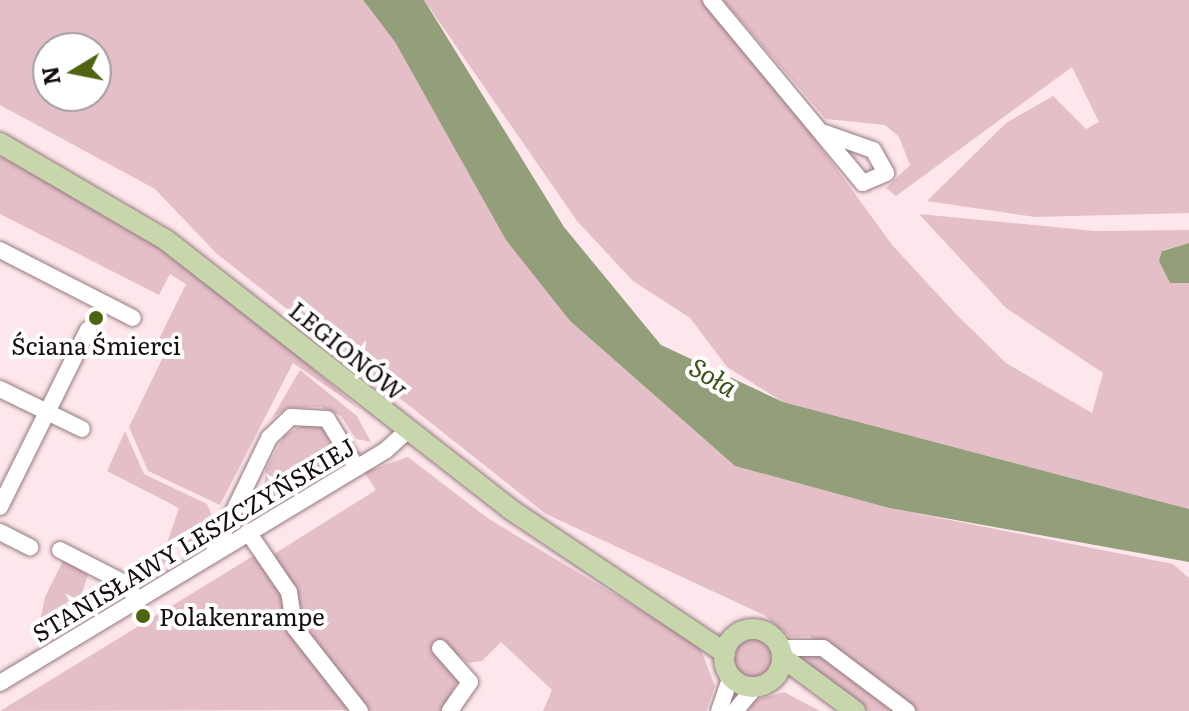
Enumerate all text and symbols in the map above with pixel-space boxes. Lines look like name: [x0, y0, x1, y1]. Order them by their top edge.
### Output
north arrow: [32, 32, 112, 112]
text: N: [32, 64, 68, 88]
street label: LEGIONÓW: [284, 295, 412, 405]
marker: Ściana Śmierci: [87, 309, 105, 327]
place label: Ściana Śmierci: [11, 331, 181, 359]
water label: Soła: [685, 350, 743, 402]
street label: STANISŁAWY LESZCZYŃSKIEJ: [27, 431, 359, 647]
place label: Polakenrampe: [159, 602, 325, 630]
marker: Polakenrampe: [134, 607, 152, 625]

